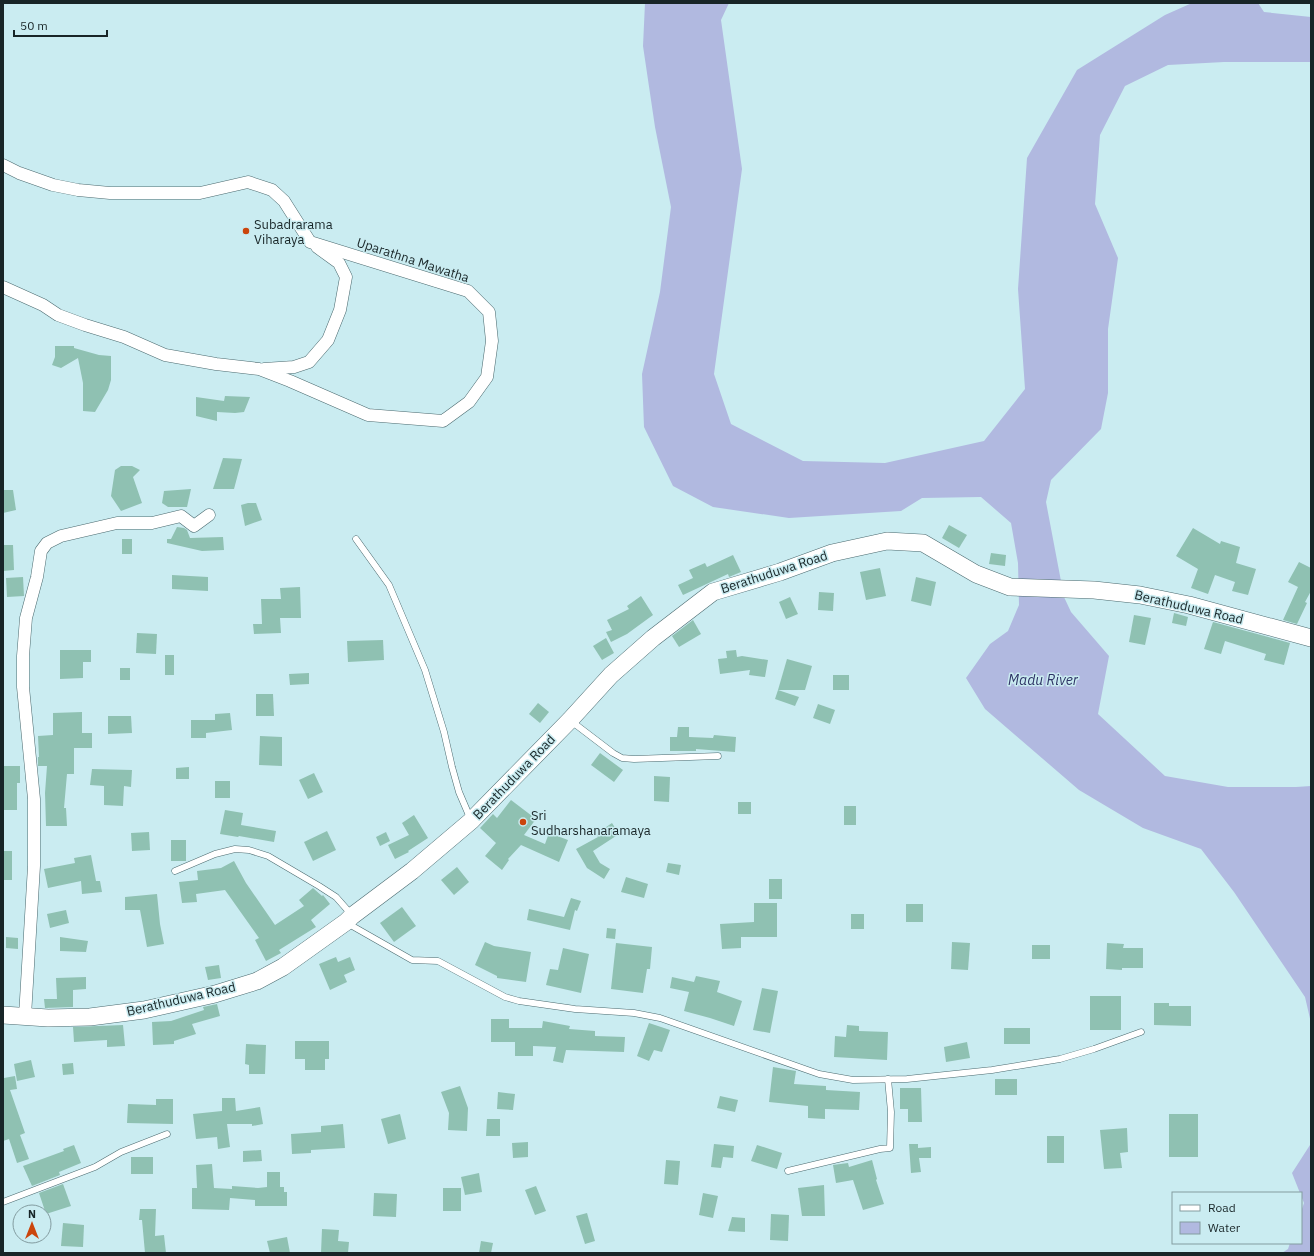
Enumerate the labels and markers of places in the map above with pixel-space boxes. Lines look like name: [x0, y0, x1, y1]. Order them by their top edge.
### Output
place label: Subadrarama Viharaya: [254, 216, 333, 248]
marker: Subadrarama Viharaya: [241, 226, 251, 236]
place label: Sri Sudharshanaramaya: [531, 807, 651, 839]
marker: Sri Sudharshanaramaya: [518, 817, 528, 827]

